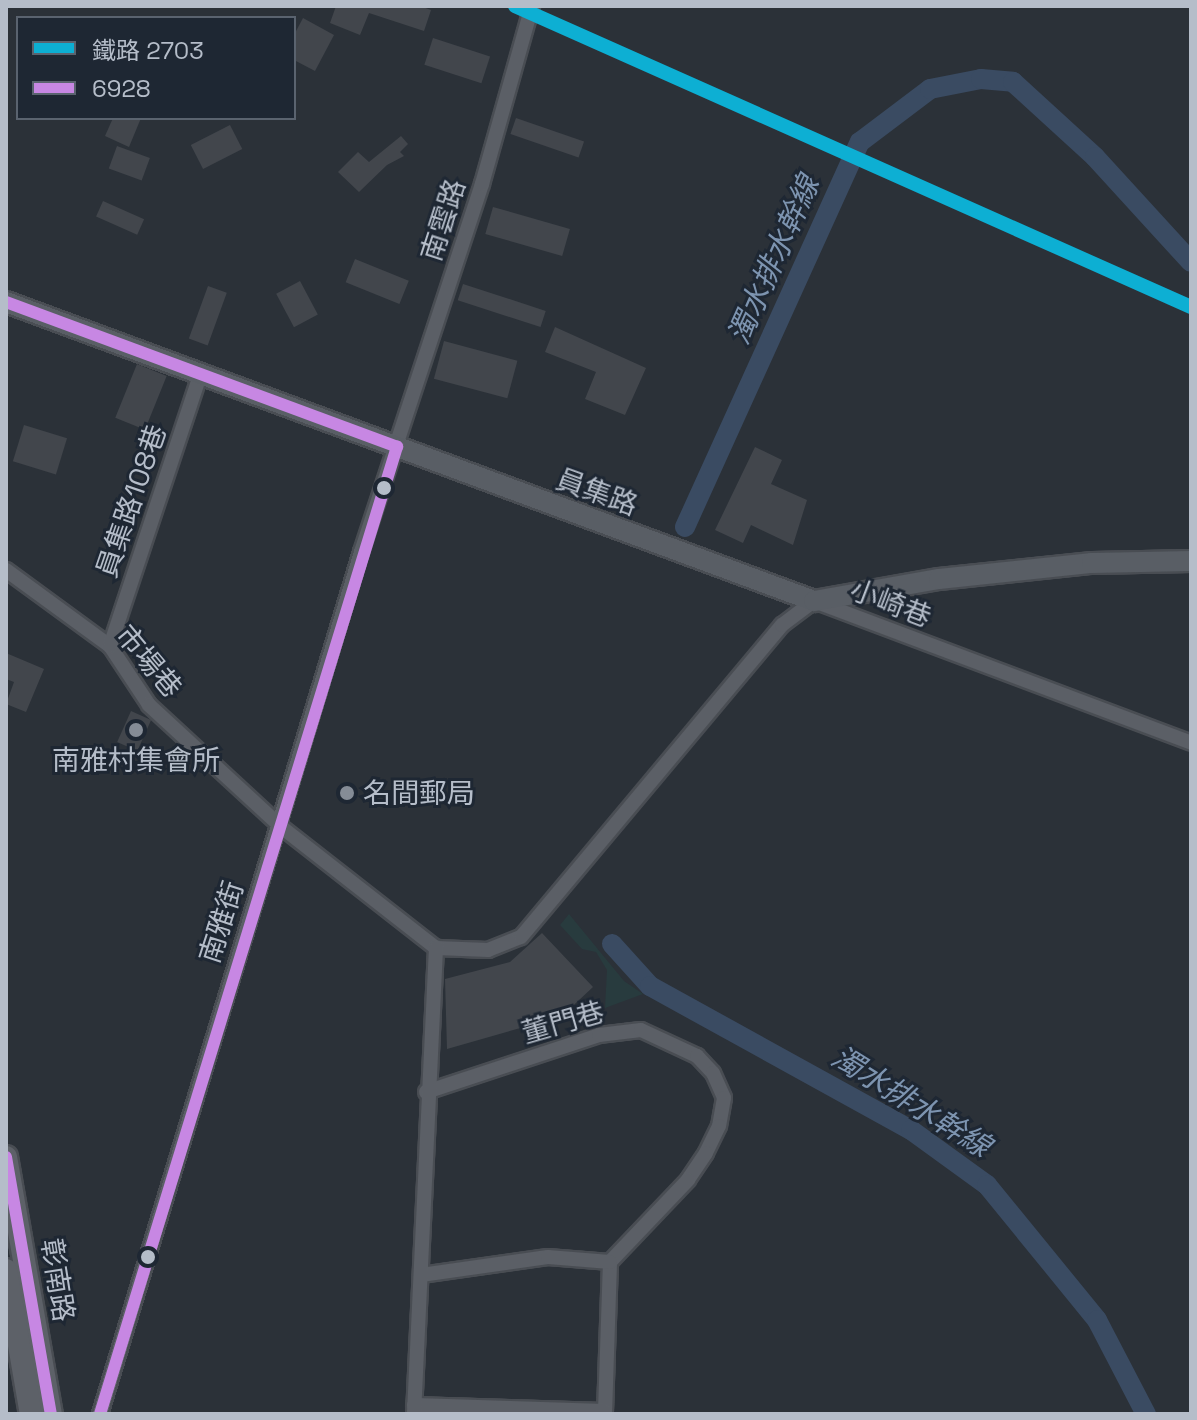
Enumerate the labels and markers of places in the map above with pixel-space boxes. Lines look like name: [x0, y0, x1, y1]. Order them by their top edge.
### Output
unlabelled marker: [376, 480, 392, 496]
marker: 南雅村集會所: [127, 721, 145, 739]
place label: 南雅村集會所: [52, 743, 220, 777]
place label: 名間郵局: [363, 776, 475, 810]
marker: 名間郵局: [338, 784, 356, 802]
unlabelled marker: [140, 1249, 156, 1265]

